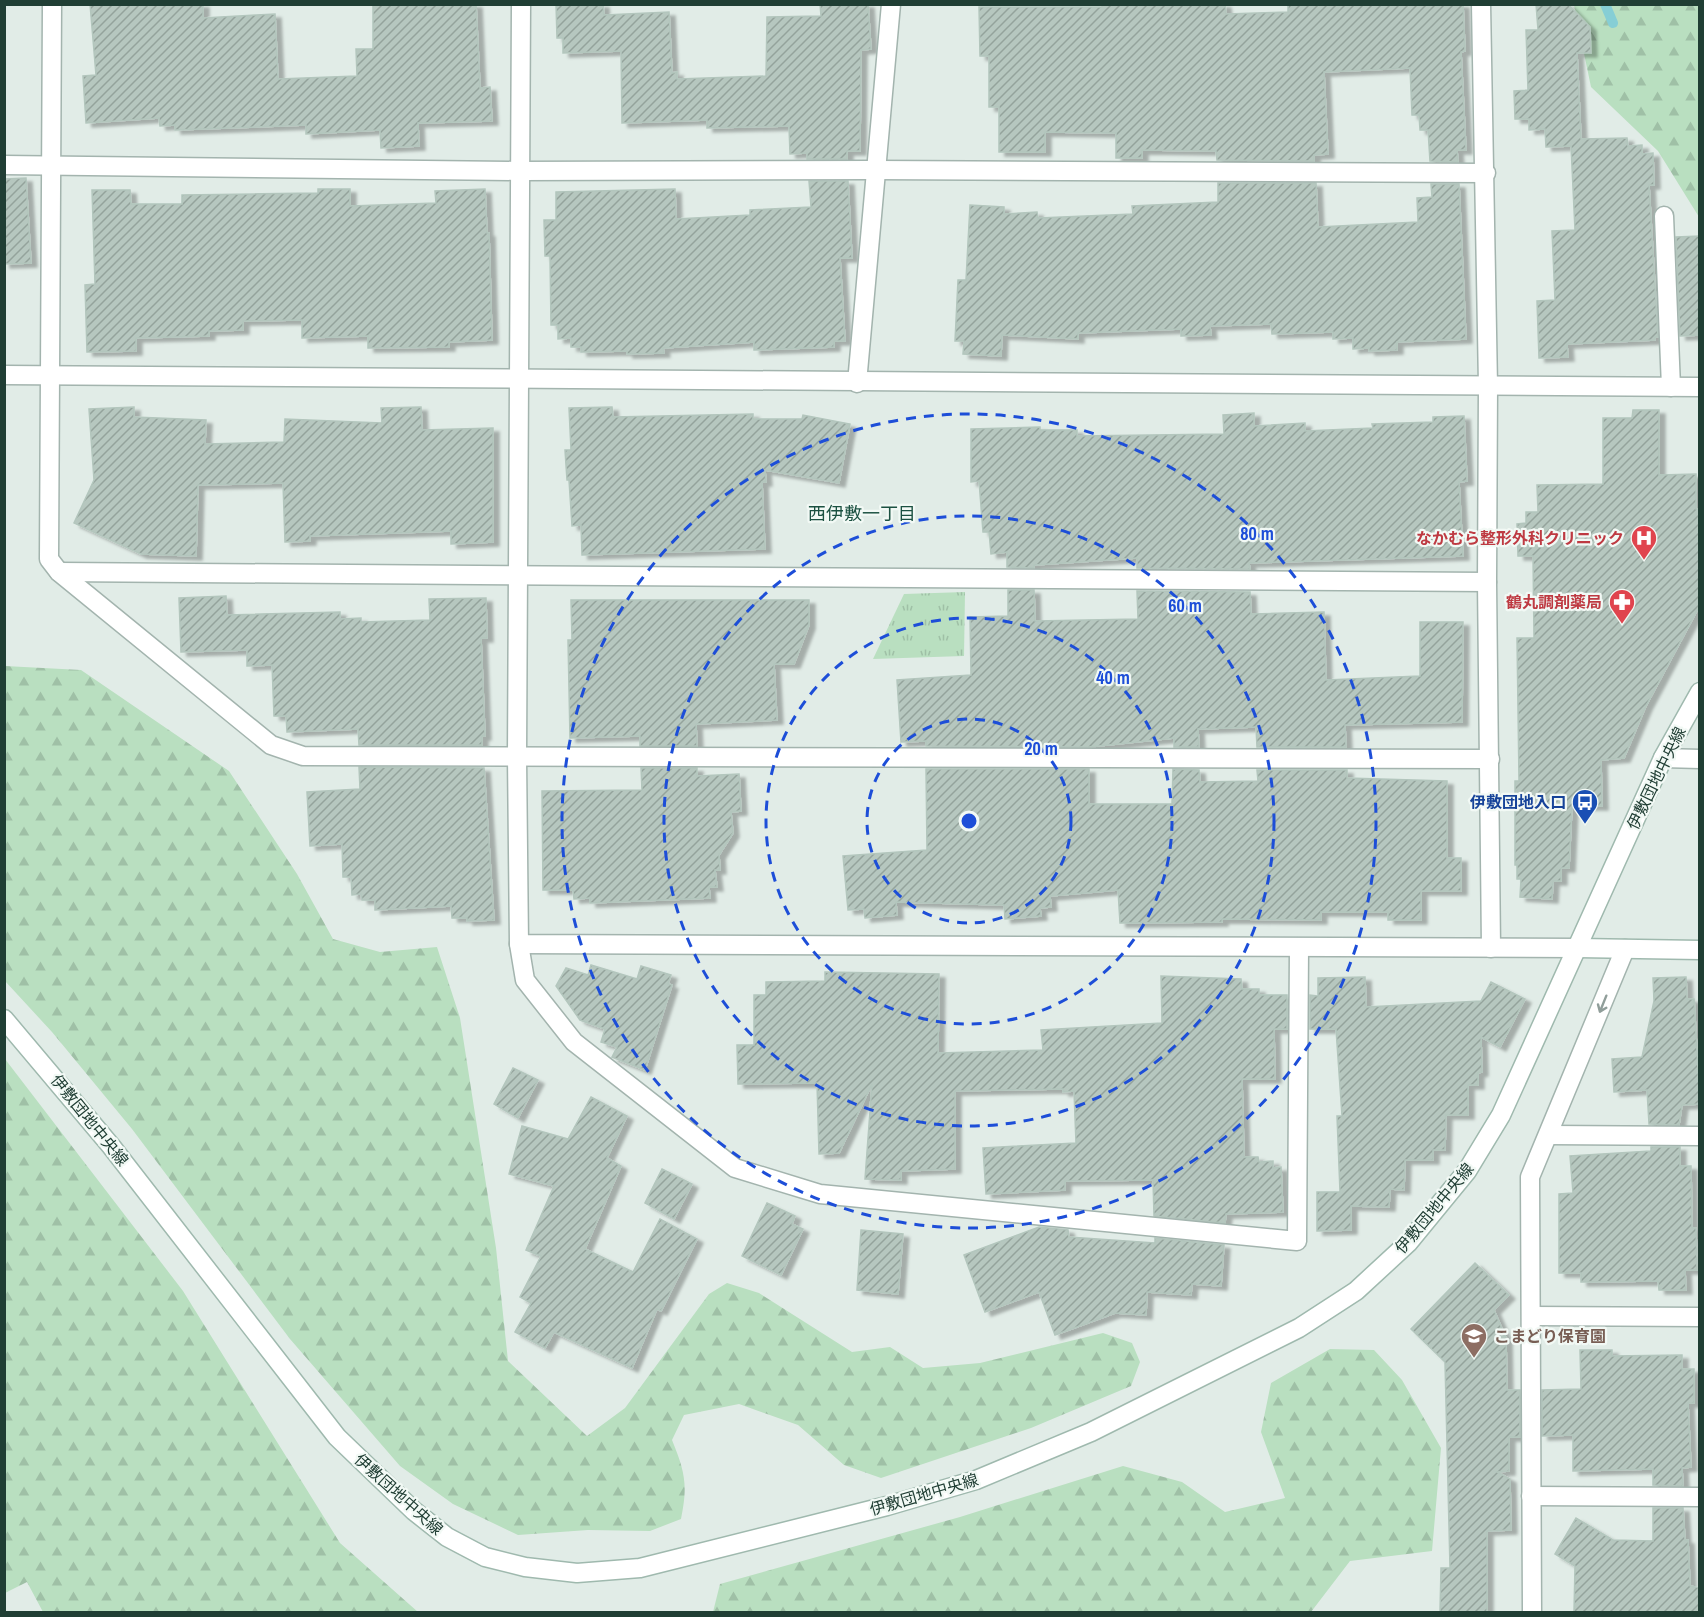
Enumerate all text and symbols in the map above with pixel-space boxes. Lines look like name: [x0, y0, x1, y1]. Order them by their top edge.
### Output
district label: 西伊敷一丁目: [808, 501, 916, 526]
text: 80 m: [1240, 521, 1274, 546]
hospital icon: なかむら整形外科クリニック: [1629, 523, 1659, 561]
place label: なかむら整形外科クリニック: [1416, 527, 1624, 549]
pharmacy icon: 鶴丸調剤薬局: [1607, 587, 1637, 625]
place label: 鶴丸調剤薬局: [1506, 591, 1602, 613]
text: 60 m: [1168, 593, 1202, 618]
text: 40 m: [1096, 665, 1130, 690]
street label: 伊敷団地中央線: [1622, 723, 1690, 833]
text: 20 m: [1024, 736, 1058, 761]
bus stop icon: 伊敷団地入口: [1570, 787, 1600, 825]
place label: 伊敷団地入口: [1469, 791, 1566, 813]
centre of rings: [959, 811, 979, 831]
one-way arrow: [1597, 994, 1608, 1012]
street label: 伊敷団地中央線: [46, 1070, 134, 1170]
street label: 伊敷団地中央線: [1390, 1158, 1478, 1258]
school or university icon: こまどり保育園: [1459, 1321, 1489, 1359]
place label: こまどり保育園: [1494, 1325, 1606, 1347]
street label: 伊敷団地中央線: [350, 1448, 448, 1540]
street label: 伊敷団地中央線: [867, 1468, 981, 1520]

